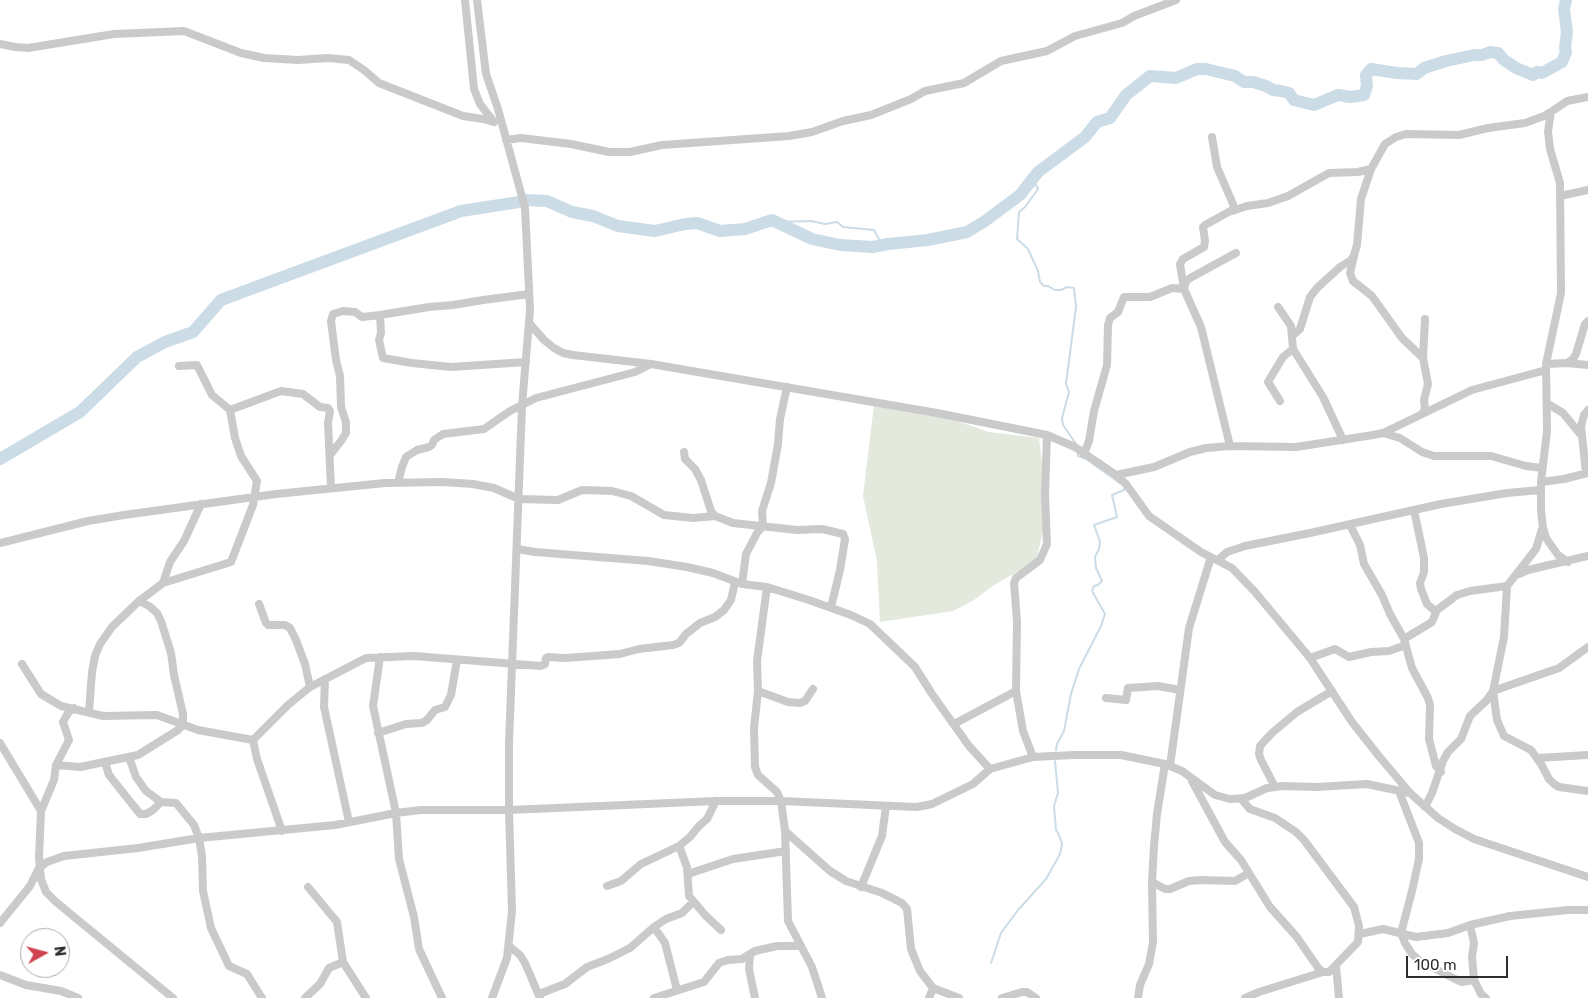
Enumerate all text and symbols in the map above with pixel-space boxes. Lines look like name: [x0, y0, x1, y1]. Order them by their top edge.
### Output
north arrow: [20, 928, 70, 978]
text: N: [50, 945, 68, 957]
scale bar: [1408, 946, 1510, 978]
text: 100 m: [1414, 956, 1456, 974]

